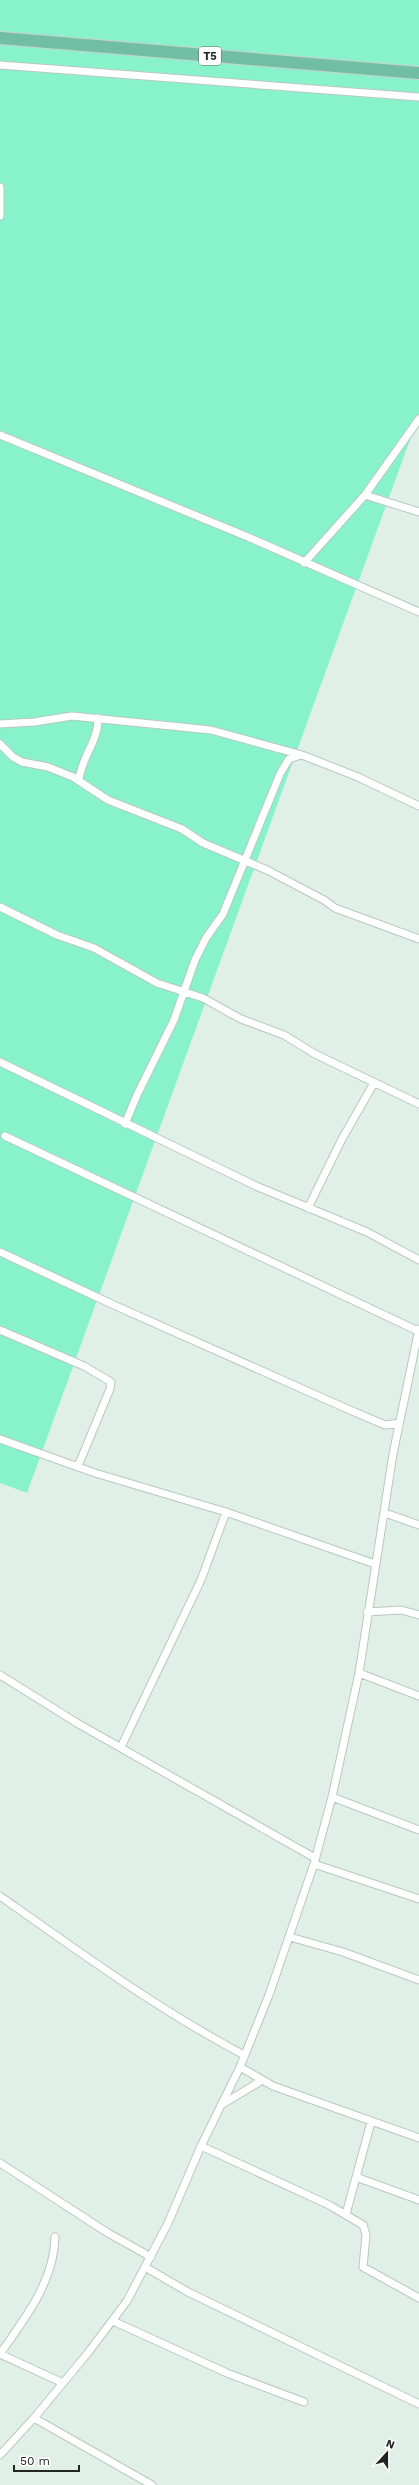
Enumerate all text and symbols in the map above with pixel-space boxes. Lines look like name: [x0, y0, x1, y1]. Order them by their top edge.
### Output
road number: T5: [199, 47, 221, 65]
north arrow: [367, 2433, 407, 2473]
text: N: [384, 2437, 397, 2452]
scale bar: [14, 2447, 79, 2473]
text: 50 m: [20, 2454, 50, 2468]

